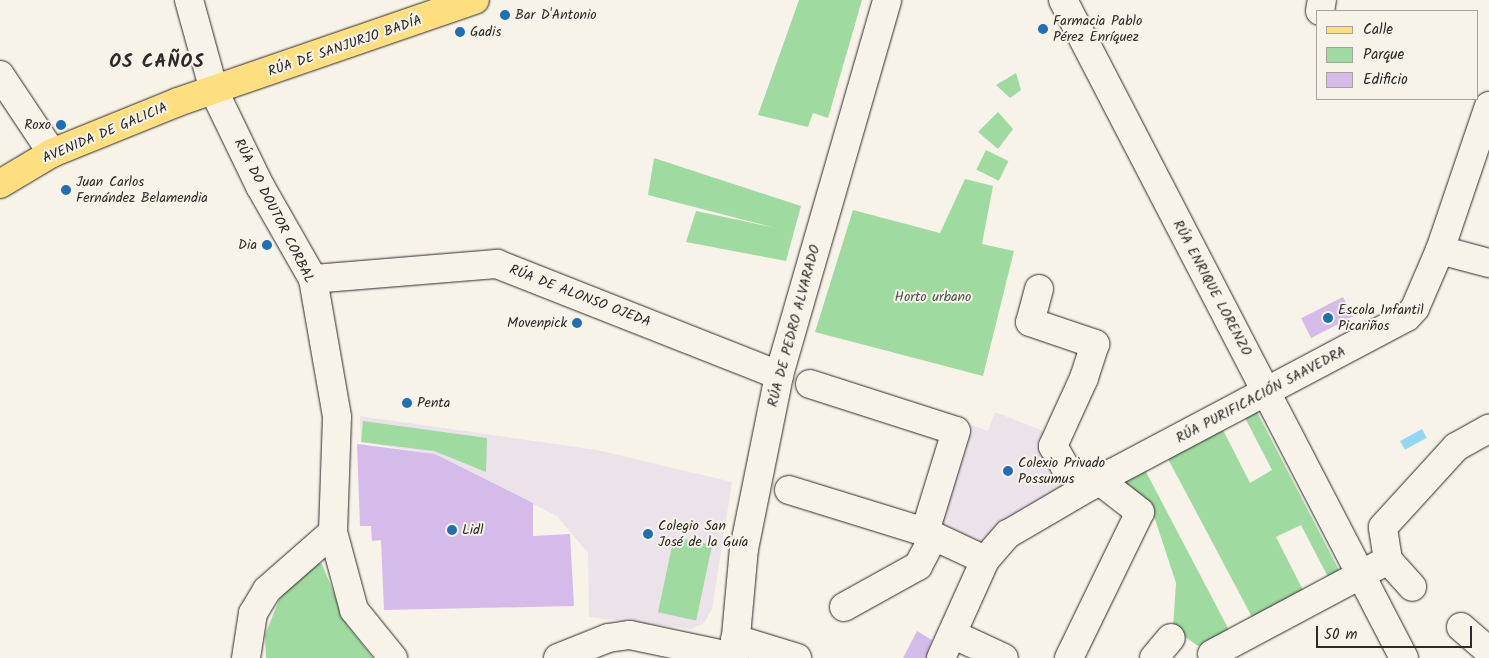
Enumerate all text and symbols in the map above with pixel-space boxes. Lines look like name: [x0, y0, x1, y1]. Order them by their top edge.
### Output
place label: Bar D'Antonio: [515, 7, 597, 23]
marker: Bar D'Antonio: [499, 9, 511, 21]
legend: [1316, 10, 1479, 100]
street label: RÚA DE SANJURJO BADÍA: [266, 12, 424, 80]
place label: Farmacia Pablo Pérez Enríquez: [1053, 13, 1142, 46]
text: Calle: [1363, 18, 1393, 42]
marker: Farmacia Pablo Pérez Enríquez: [1037, 23, 1049, 35]
place label: Gadis: [470, 24, 501, 40]
marker: Gadis: [454, 26, 466, 38]
text: Parque: [1363, 43, 1404, 67]
district label: OS CAÑOS: [108, 52, 206, 74]
text: Edificio: [1363, 68, 1408, 92]
street label: AVENIDA DE GALICIA: [40, 99, 170, 167]
place label: Roxo: [24, 117, 51, 133]
marker: Roxo: [55, 119, 67, 131]
street label: RÚA DO DOUTOR CORBAL: [230, 136, 318, 286]
place label: Juan Carlos Fernández Belamendia: [76, 174, 208, 206]
marker: Juan Carlos Fernández Belamendia: [60, 184, 72, 196]
street label: RÚA ENRIQUE LORENZO: [1169, 217, 1255, 359]
place label: Dia: [238, 237, 257, 253]
marker: Dia: [261, 239, 273, 251]
street label: RÚA DE PEDRO ALVARADO: [764, 243, 824, 409]
street label: RÚA DE ALONSO OJEDA: [507, 261, 653, 331]
park label: Horto urbano: [895, 289, 971, 305]
place label: Escola Infantil Picariños: [1338, 302, 1424, 334]
marker: Escola Infantil Picariños: [1322, 312, 1334, 324]
place label: Movenpick: [507, 315, 567, 331]
marker: Movenpick: [571, 317, 583, 329]
street label: RÚA PURIFICACIÓN SAAVEDRA: [1173, 343, 1349, 447]
place label: Penta: [417, 395, 450, 411]
marker: Penta: [401, 397, 413, 409]
place label: Colexio Privado Possumus: [1018, 455, 1105, 488]
marker: Colexio Privado Possumus: [1002, 465, 1014, 477]
place label: Colegio San José de la Guía: [658, 518, 748, 550]
place label: Lidl: [462, 522, 483, 538]
marker: Lidl: [446, 524, 458, 536]
marker: Colegio San José de la Guía: [642, 528, 654, 540]
scale bar: [1319, 616, 1475, 648]
text: 50 m: [1324, 623, 1358, 647]

